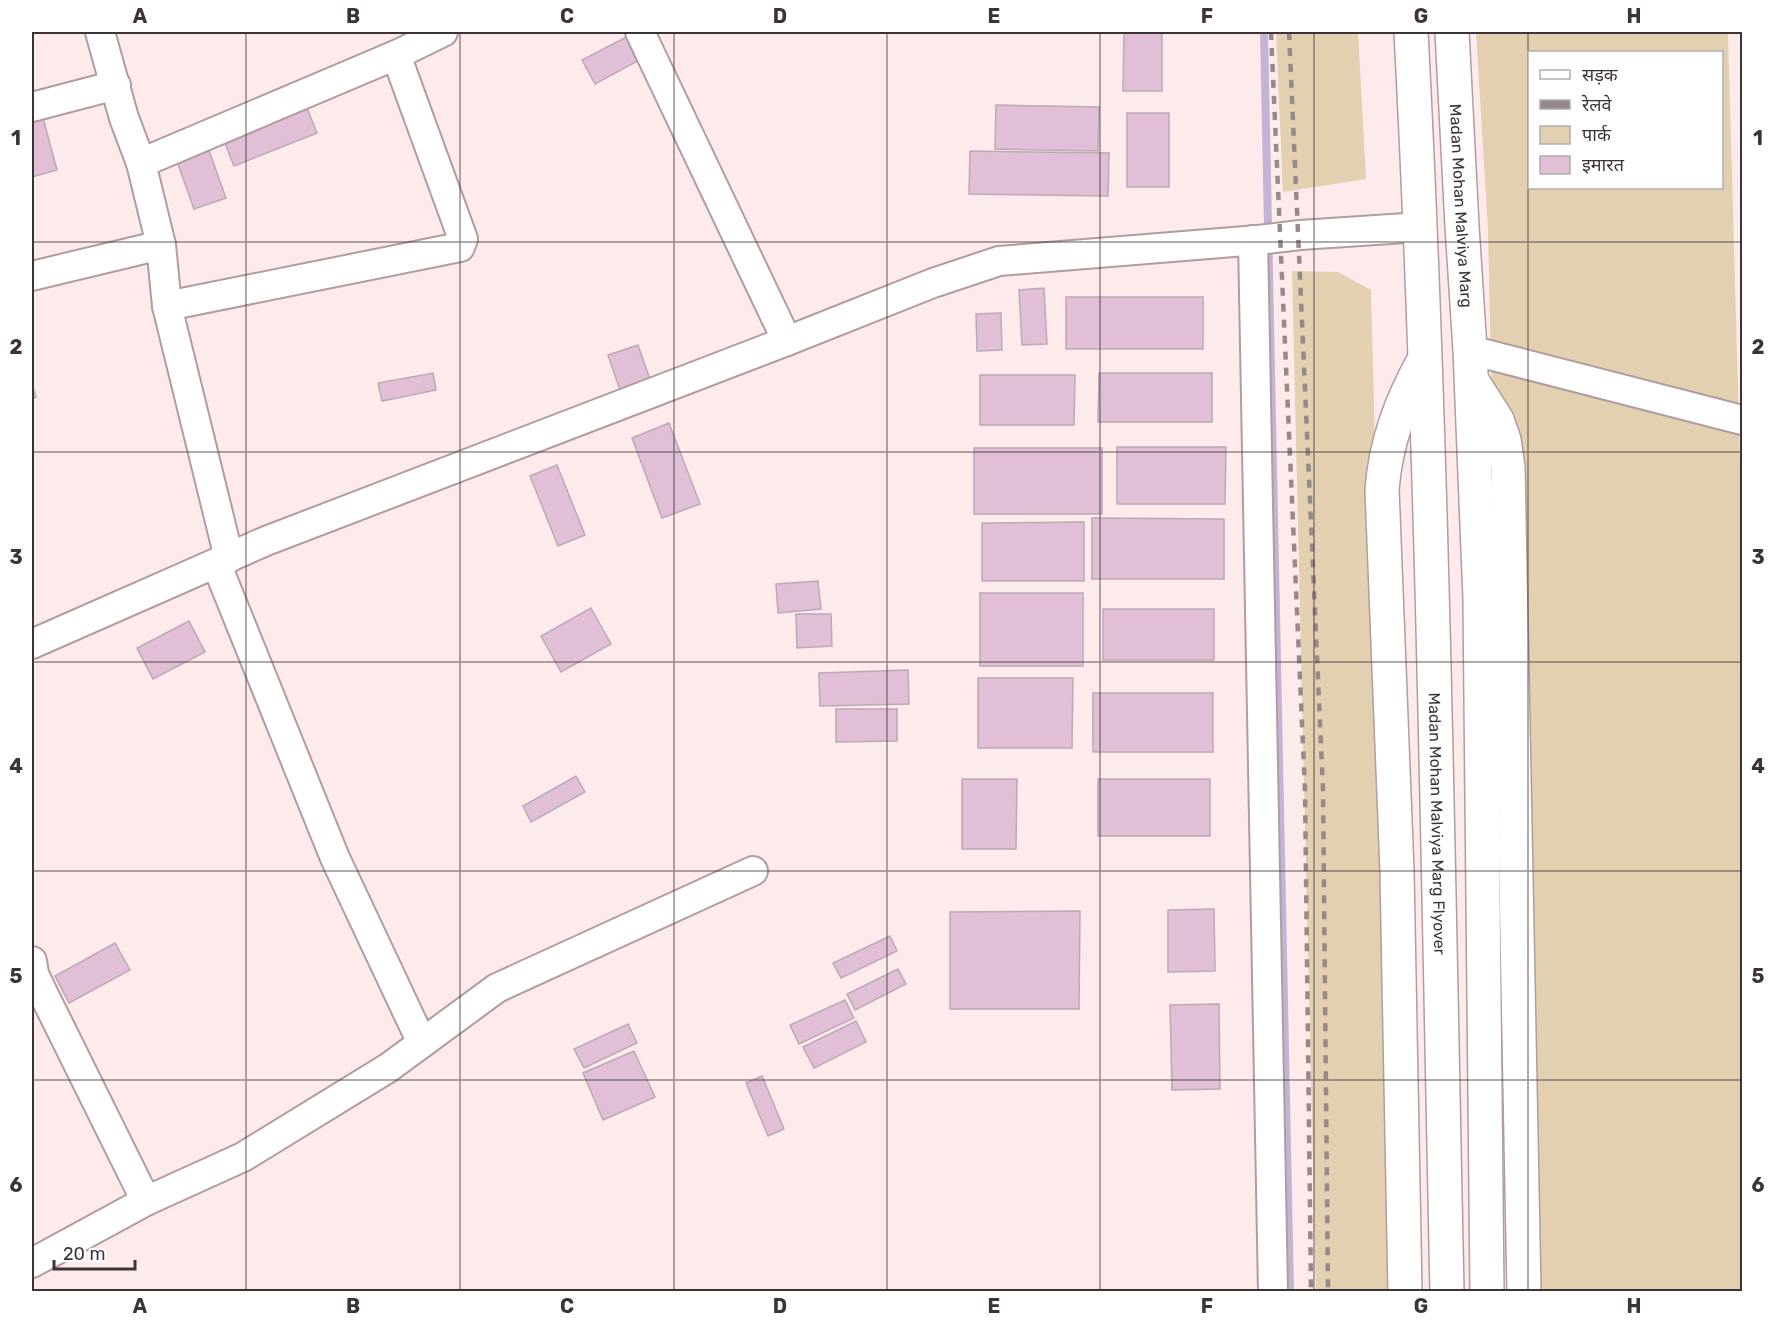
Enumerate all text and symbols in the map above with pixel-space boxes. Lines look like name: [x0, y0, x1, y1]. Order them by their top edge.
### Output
text: A: [133, 4, 148, 28]
text: B: [346, 4, 360, 28]
text: C: [560, 4, 574, 28]
text: D: [773, 4, 787, 28]
text: E: [988, 4, 1000, 28]
text: F: [1201, 4, 1213, 28]
text: G: [1414, 4, 1428, 28]
text: H: [1627, 4, 1641, 28]
legend: [1528, 51, 1723, 189]
text: सड़क: [1582, 64, 1619, 86]
text: रेलवे: [1581, 94, 1613, 116]
street label: Madan Mohan Malviya Marg: [1446, 103, 1476, 308]
text: पार्क: [1582, 124, 1612, 146]
text: 1: [11, 126, 21, 150]
text: 1: [1753, 126, 1763, 150]
text: इमारत: [1582, 154, 1625, 176]
text: 2: [10, 335, 23, 359]
text: 2: [1752, 335, 1765, 359]
text: 3: [9, 545, 23, 569]
text: 3: [1751, 545, 1765, 569]
street label: Madan Mohan Malviya Marg Flyover: [1425, 692, 1449, 955]
text: 4: [9, 754, 23, 778]
text: 4: [1751, 754, 1765, 778]
text: 5: [10, 964, 23, 988]
text: 5: [1752, 964, 1765, 988]
text: 6: [9, 1173, 23, 1197]
text: 6: [1751, 1173, 1765, 1197]
scale bar: [54, 1233, 135, 1271]
text: 20 m: [63, 1243, 105, 1265]
text: A: [133, 1294, 148, 1318]
text: B: [346, 1294, 360, 1318]
text: C: [560, 1294, 574, 1318]
text: D: [773, 1294, 787, 1318]
text: E: [988, 1294, 1000, 1318]
text: F: [1201, 1294, 1213, 1318]
text: G: [1414, 1294, 1428, 1318]
text: H: [1627, 1294, 1641, 1318]

